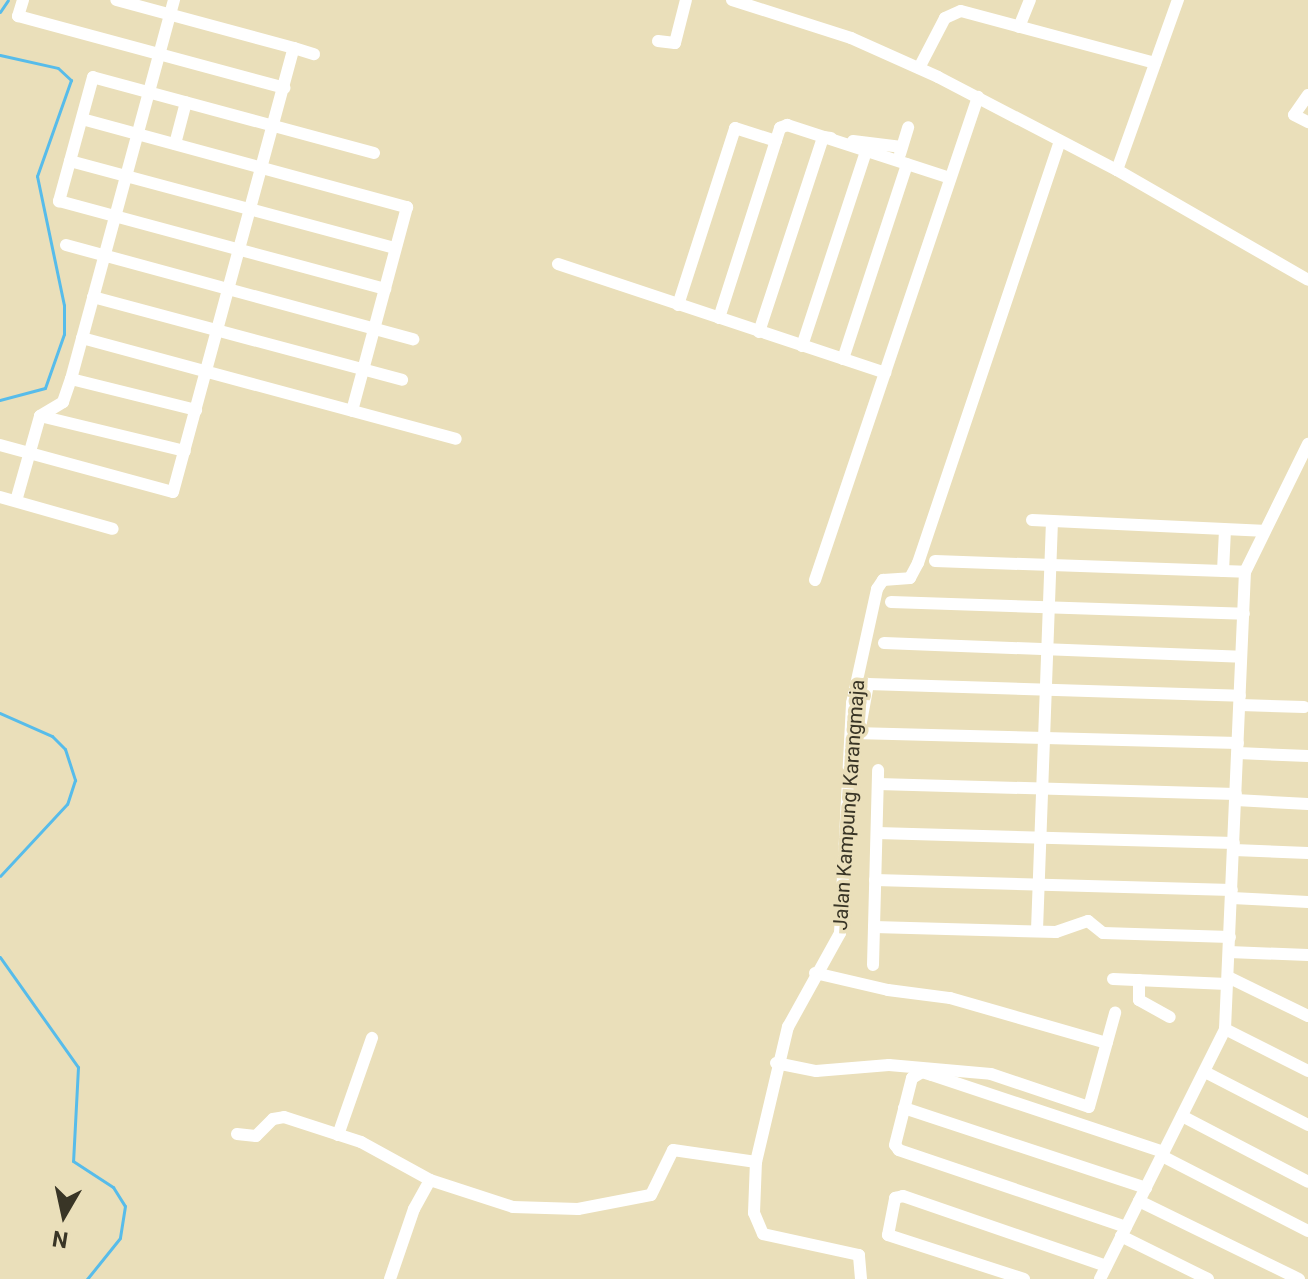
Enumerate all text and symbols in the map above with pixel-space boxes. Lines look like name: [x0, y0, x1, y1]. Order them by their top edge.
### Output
street label: Jalan Kampung Karangmaja: [828, 679, 870, 931]
north arrow: [24, 1175, 104, 1255]
text: N: [51, 1226, 70, 1253]

